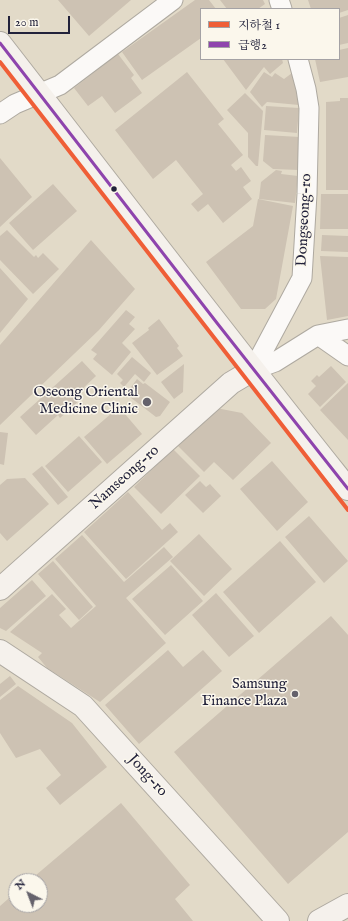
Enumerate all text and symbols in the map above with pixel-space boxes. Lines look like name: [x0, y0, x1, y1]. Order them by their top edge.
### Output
scale bar: [10, 8, 72, 34]
legend: [200, 8, 340, 60]
text: 20 m: [15, 15, 38, 30]
text: 지하철 1: [238, 18, 280, 33]
text: 급행2: [238, 38, 267, 53]
street label: Dongseong-ro: [294, 173, 316, 267]
unlabelled marker: [109, 184, 119, 194]
place label: Oseong Oriental Medicine Clinic: [34, 384, 138, 419]
marker: Oseong Oriental Medicine Clinic: [141, 396, 153, 408]
street label: Namseong-ro: [86, 442, 164, 514]
place label: Samsung Finance Plaza: [202, 676, 287, 711]
marker: Samsung Finance Plaza: [290, 689, 300, 699]
street label: Jong-ro: [123, 751, 171, 801]
north arrow: [8, 873, 48, 913]
text: N: [12, 876, 29, 893]

